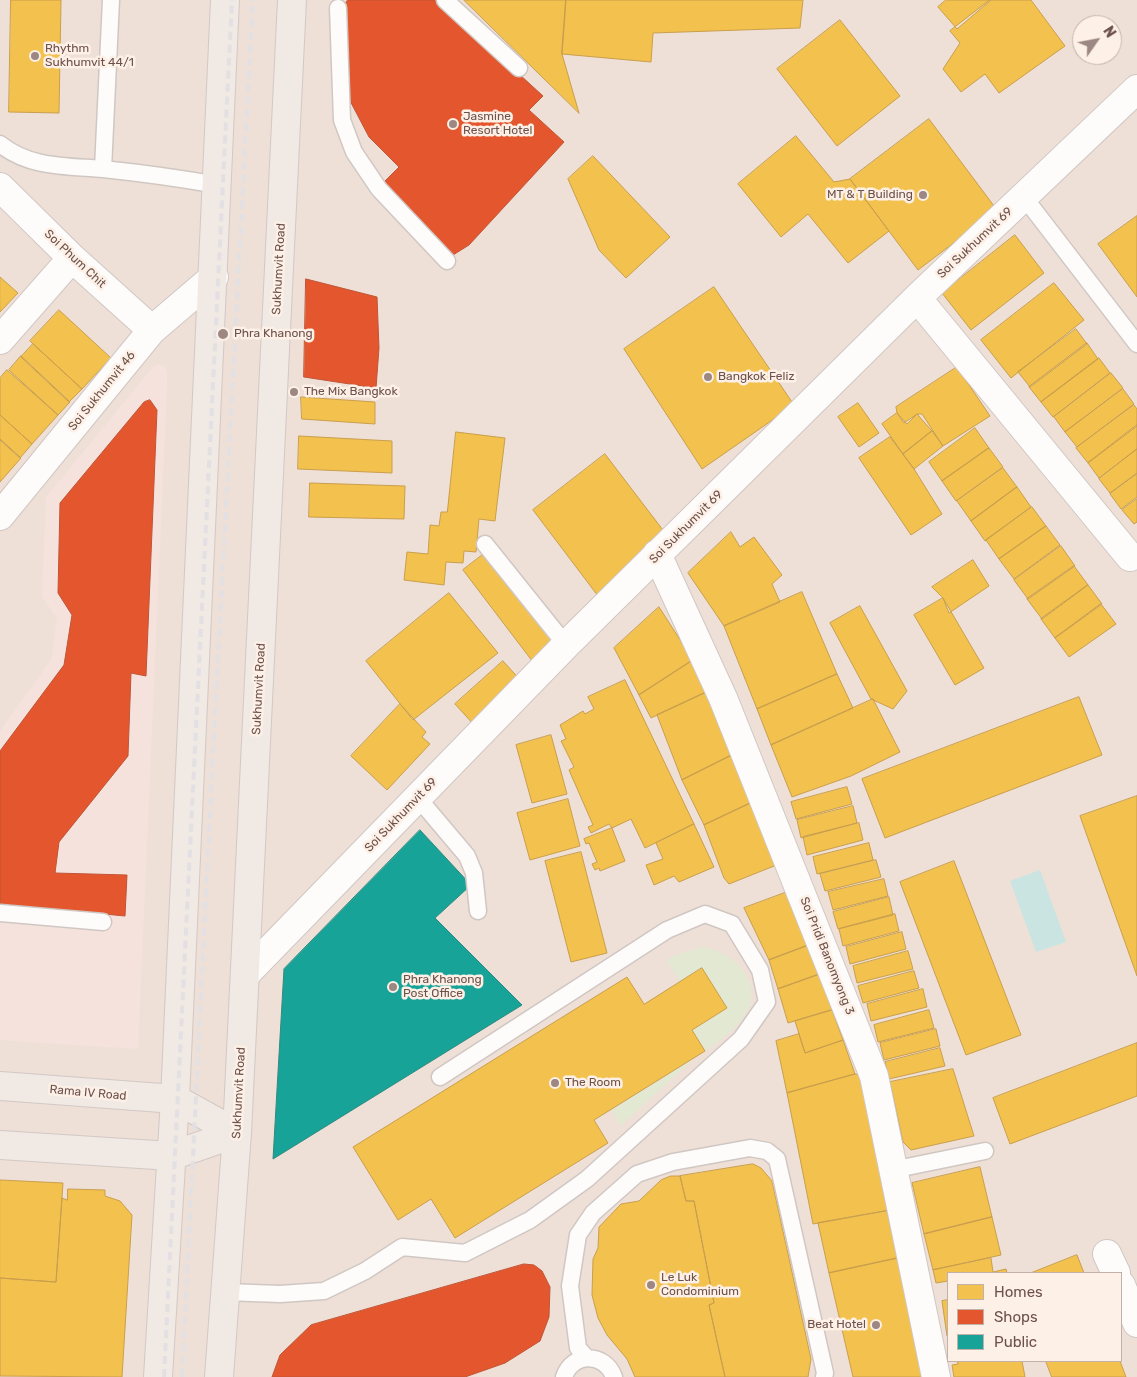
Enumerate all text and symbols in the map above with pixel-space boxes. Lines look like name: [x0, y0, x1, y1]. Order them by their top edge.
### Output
north arrow: [1072, 15, 1122, 65]
text: N: [1099, 23, 1119, 41]
place label: Rhythm Sukhumvit 44/1: [45, 42, 134, 70]
marker: Rhythm Sukhumvit 44/1: [29, 50, 41, 62]
place label: Jasmine Resort Hotel: [463, 110, 532, 138]
marker: Jasmine Resort Hotel: [447, 118, 459, 130]
place label: MT & T Building: [827, 188, 913, 202]
marker: MT & T Building: [917, 189, 929, 201]
street label: Soi Sukhumvit 69: [934, 204, 1016, 282]
street label: Sukhumvit Road: [269, 223, 289, 315]
street label: Soi Phum Chit: [41, 227, 109, 291]
marker: Phra Khanong: [216, 327, 230, 341]
place label: Phra Khanong: [234, 327, 313, 341]
street label: Soi Sukhumvit 46: [66, 348, 138, 434]
place label: Bangkok Feliz: [718, 370, 795, 384]
marker: Bangkok Feliz: [702, 371, 714, 383]
place label: The Mix Bangkok: [304, 385, 398, 399]
marker: The Mix Bangkok: [288, 386, 300, 398]
street label: Soi Sukhumvit 69: [646, 487, 726, 567]
street label: Sukhumvit Road: [249, 643, 269, 735]
street label: Soi Sukhumvit 69: [362, 775, 440, 855]
street label: Soi Pridi Banomyong 3: [797, 895, 857, 1017]
place label: Phra Khanong Post Office: [403, 973, 482, 1001]
marker: Phra Khanong Post Office: [387, 981, 399, 993]
street label: Sukhumvit Road: [229, 1047, 249, 1139]
place label: The Room: [565, 1076, 621, 1090]
marker: The Room: [549, 1077, 561, 1089]
street label: Rama IV Road: [49, 1082, 127, 1104]
place label: Le Luk Condominium: [661, 1271, 739, 1299]
legend: [947, 1272, 1122, 1362]
marker: Le Luk Condominium: [645, 1279, 657, 1291]
text: Homes: [994, 1283, 1043, 1301]
text: Shops: [994, 1308, 1038, 1326]
place label: Beat Hotel: [807, 1318, 866, 1332]
marker: Beat Hotel: [870, 1319, 882, 1331]
text: Public: [994, 1333, 1037, 1351]

